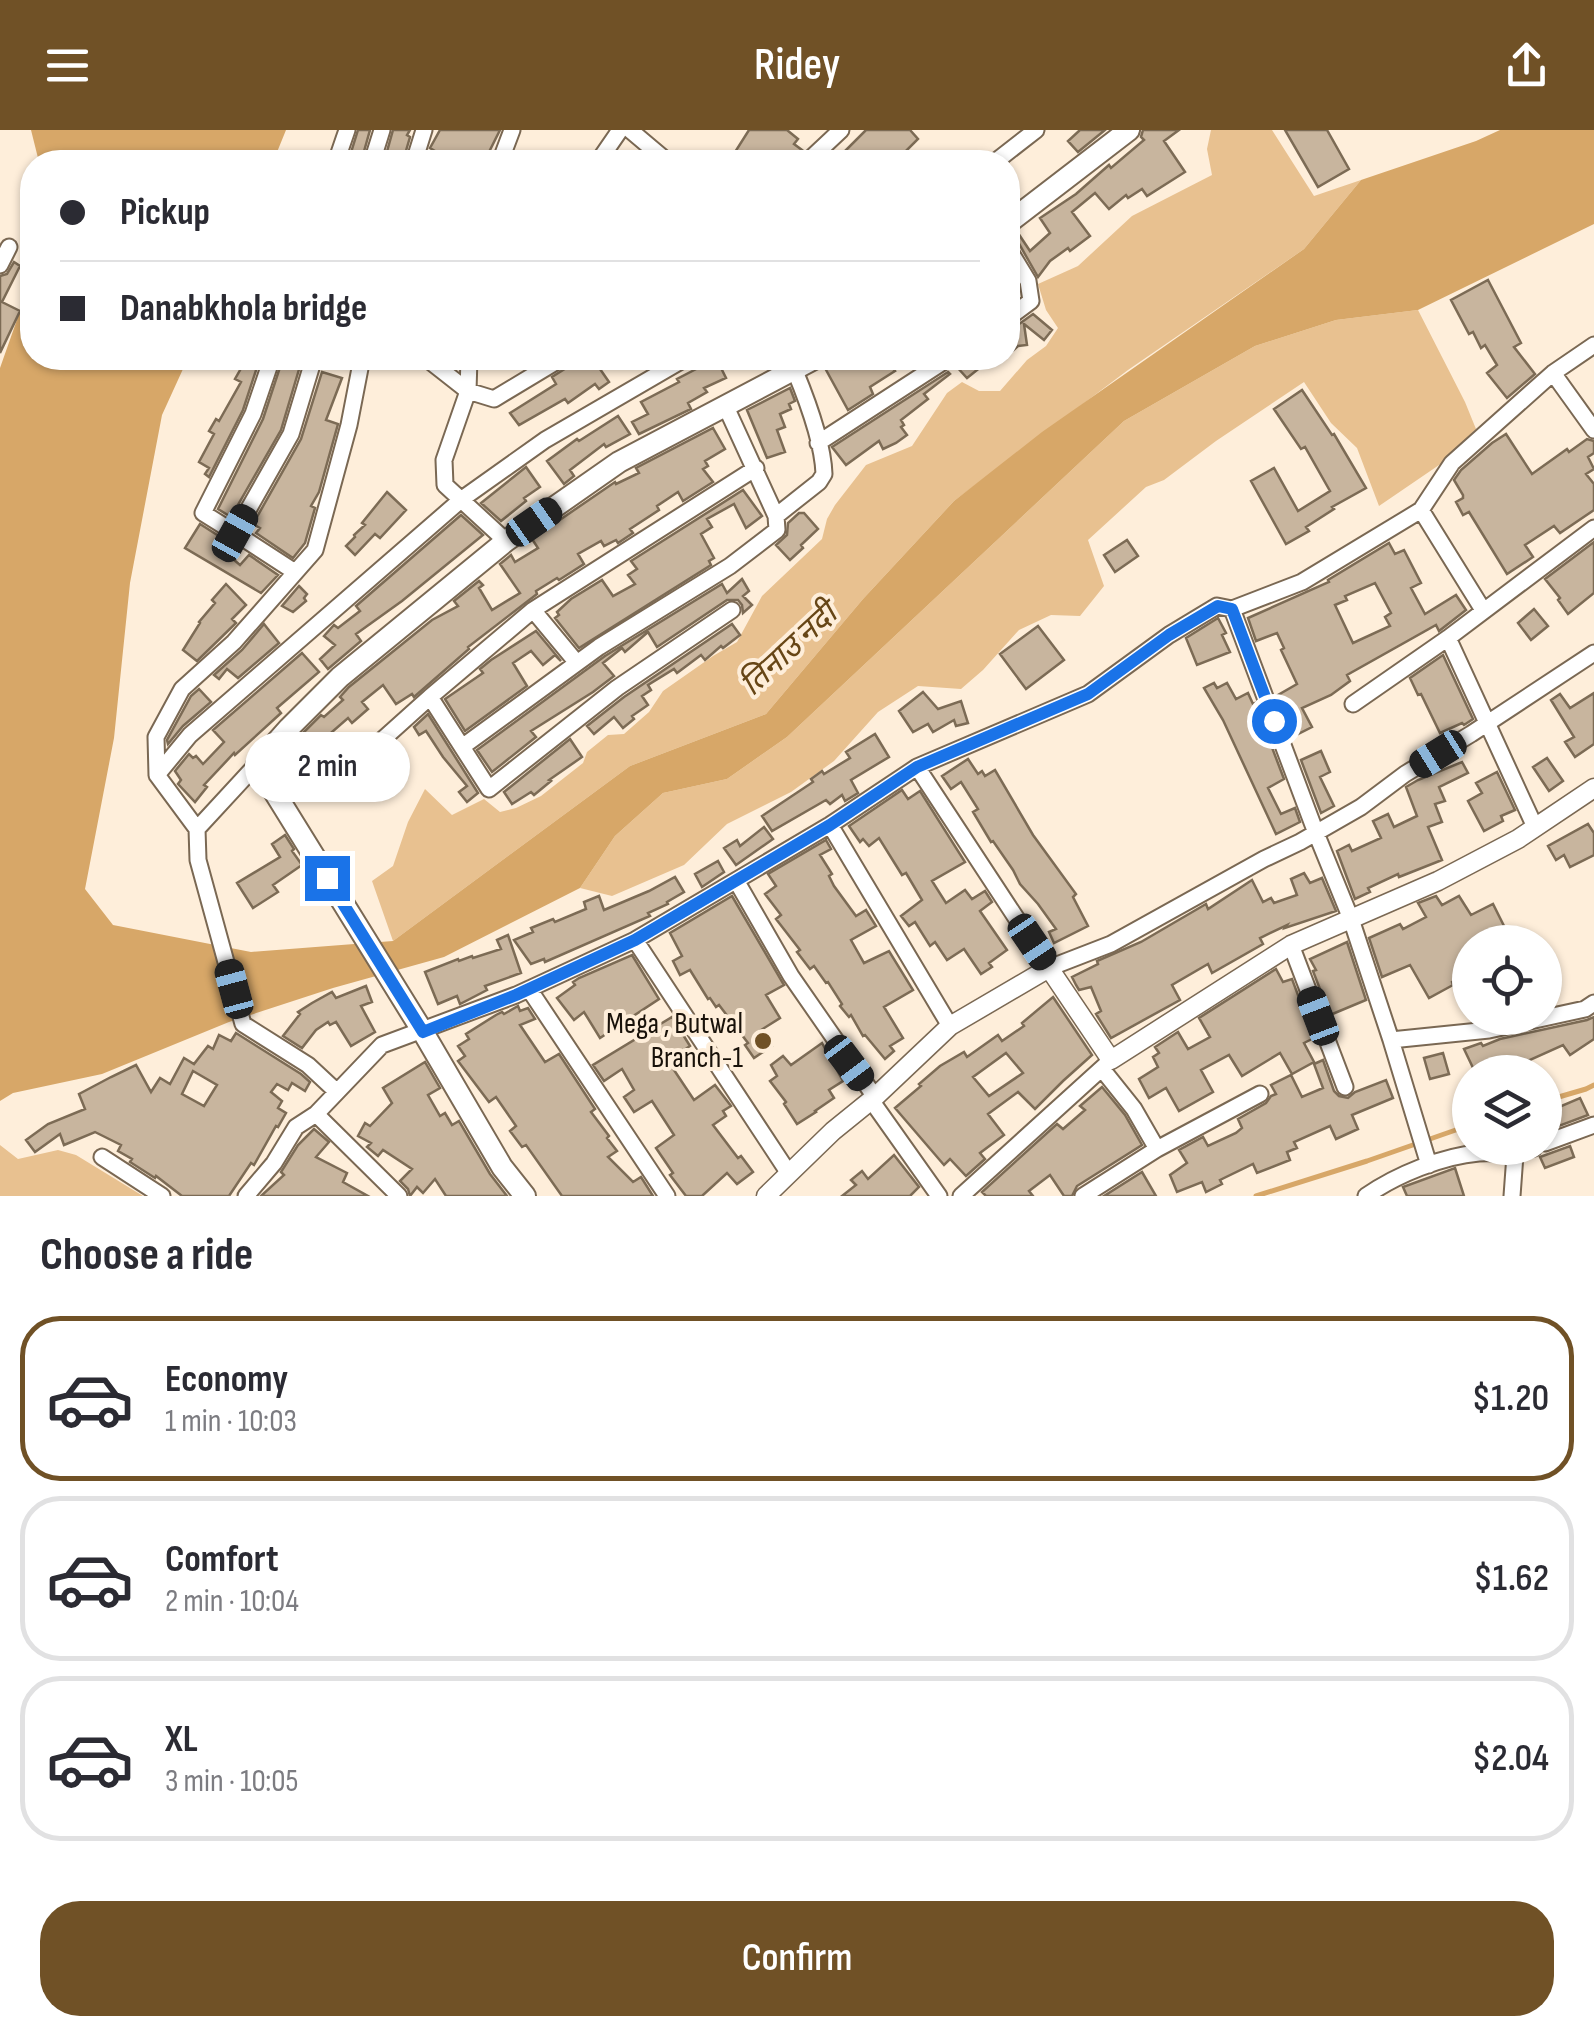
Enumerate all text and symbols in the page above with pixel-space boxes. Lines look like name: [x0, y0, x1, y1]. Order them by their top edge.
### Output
icon: menu: [40, 38, 95, 93]
text: Ridey: [754, 38, 840, 93]
icon: share: [1499, 38, 1554, 93]
text: Pickup: [120, 190, 210, 235]
text: Danabkhola bridge: [120, 286, 367, 331]
car: [501, 493, 567, 551]
car: [207, 499, 263, 567]
water label: तिनाउ नदी: [732, 592, 850, 705]
route start: [1252, 699, 1297, 744]
car: [1405, 725, 1471, 783]
callout: 2 min: [245, 733, 410, 803]
text: 2 min: [298, 747, 357, 786]
route end: [305, 856, 350, 901]
car: [1003, 909, 1061, 975]
map controls: [1452, 925, 1562, 1165]
button: locate: [1452, 925, 1562, 1035]
car: [212, 956, 256, 1022]
car: [1293, 983, 1343, 1049]
place label: Mega , Butwal Branch-1: [606, 1006, 743, 1076]
marker: Mega , Butwal Branch-1: [752, 1030, 774, 1052]
car: [819, 1030, 879, 1096]
button: layers: [1452, 1055, 1562, 1165]
text: Choose a ride: [40, 1228, 253, 1283]
icon: car: [45, 1354, 135, 1444]
text: Economy: [165, 1357, 288, 1402]
text: $1.20: [1472, 1376, 1549, 1421]
text: 1 min · 10:03: [165, 1402, 297, 1441]
icon: car: [45, 1534, 135, 1624]
text: Comfort: [165, 1537, 279, 1582]
text: $1.62: [1473, 1556, 1549, 1601]
text: 2 min · 10:04: [165, 1582, 299, 1621]
icon: car: [45, 1714, 135, 1804]
text: XL: [165, 1717, 198, 1762]
text: $2.04: [1472, 1736, 1549, 1781]
text: 3 min · 10:05: [165, 1762, 298, 1801]
button: Confirm: [40, 1901, 1554, 2016]

